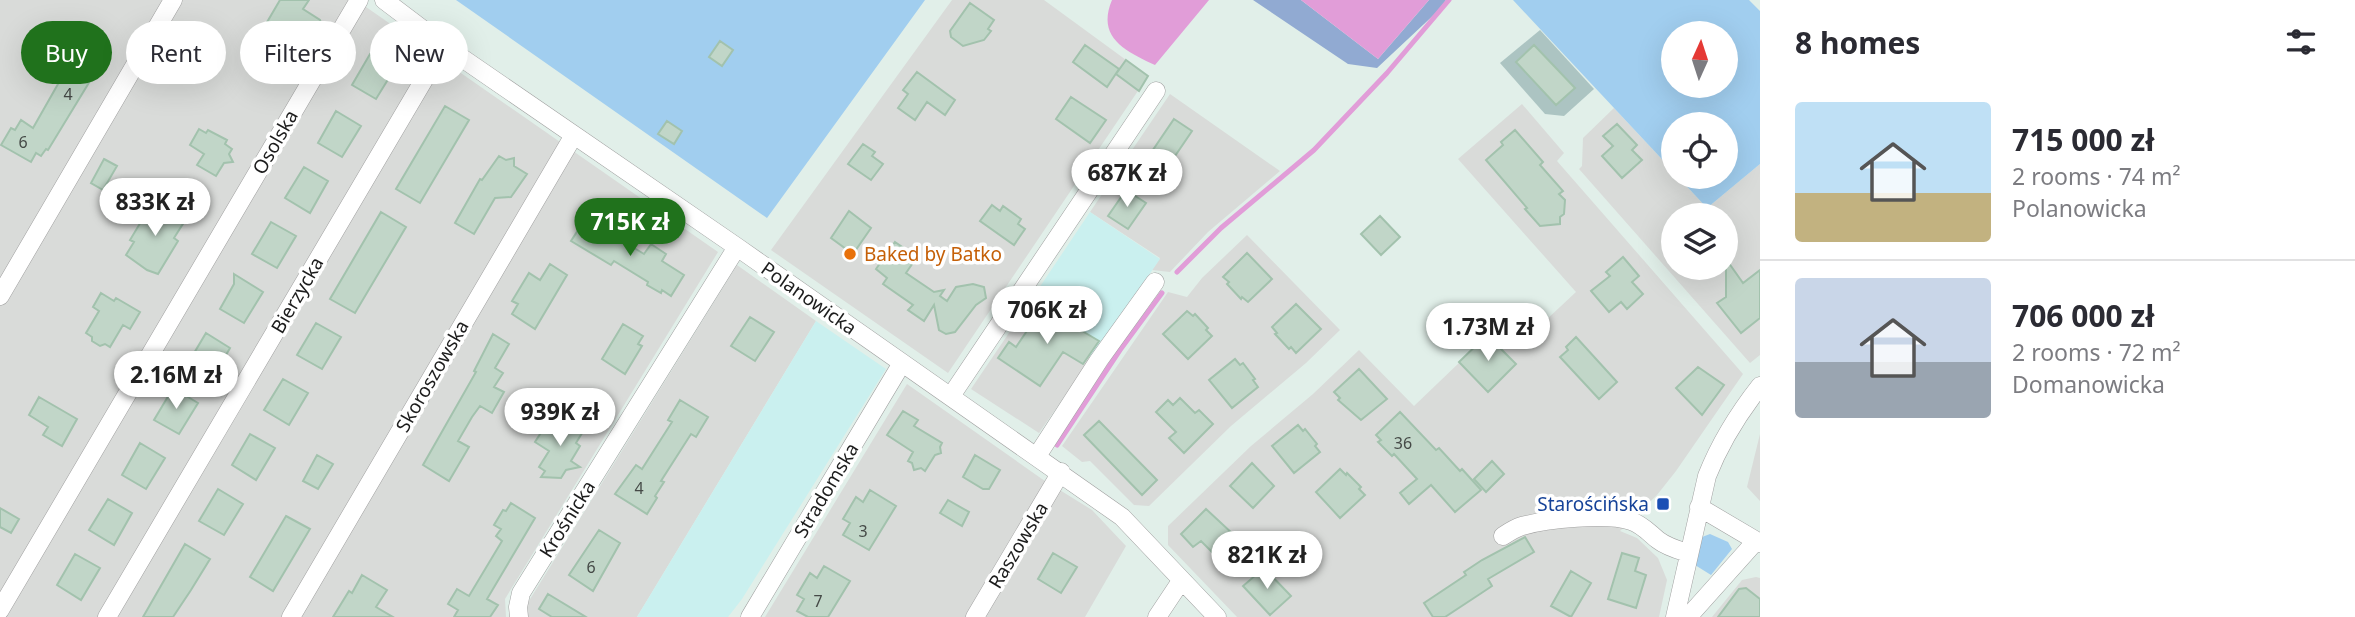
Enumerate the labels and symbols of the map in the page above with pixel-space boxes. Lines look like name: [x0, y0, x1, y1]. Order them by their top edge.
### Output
north arrow: [1661, 21, 1738, 98]
house number: 4: [63, 83, 73, 105]
street label: Osolska: [246, 105, 304, 179]
house number: 6: [18, 131, 28, 153]
pin: 687K zł: [1062, 150, 1192, 209]
pin: 833K zł: [90, 178, 220, 238]
pin: 715K zł: [565, 198, 695, 258]
place label: Baked by Batko: [864, 241, 1002, 267]
marker: Baked by Batko: [842, 246, 858, 262]
street label: Bierzycka: [265, 252, 329, 338]
street label: Polanowicka: [756, 255, 862, 341]
pin: 706K zł: [982, 286, 1112, 346]
pin: 1.73M zł: [1416, 304, 1560, 363]
street label: Skoroszowska: [389, 315, 475, 437]
pin: 2.16M zł: [104, 352, 248, 411]
pin: 939K zł: [495, 388, 625, 448]
house number: 36: [1394, 432, 1412, 454]
street label: Stradomska: [787, 438, 865, 542]
street label: Krośnicka: [533, 475, 601, 563]
house number: 4: [634, 477, 644, 499]
place label: Starościńska: [1537, 491, 1649, 517]
marker: Starościńska: [1655, 496, 1671, 512]
street label: Raszowska: [982, 497, 1054, 593]
house number: 3: [858, 520, 868, 542]
pin: 821K zł: [1202, 532, 1332, 591]
house number: 6: [586, 556, 596, 578]
house number: 7: [813, 590, 823, 612]

